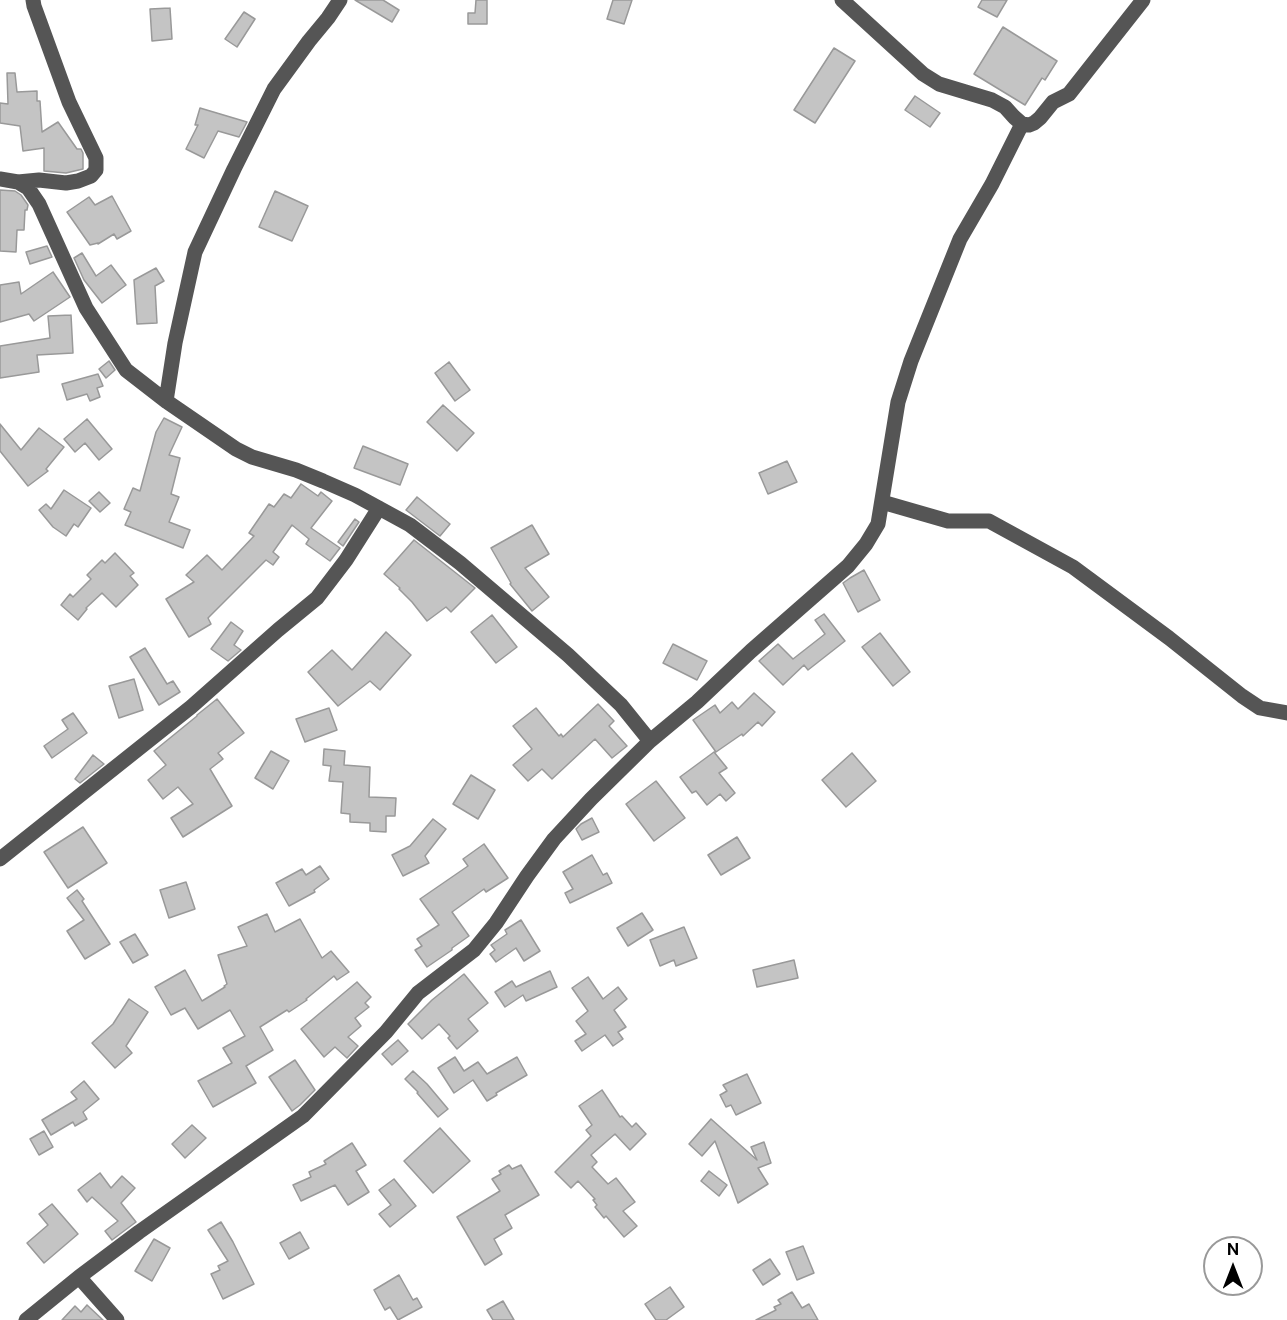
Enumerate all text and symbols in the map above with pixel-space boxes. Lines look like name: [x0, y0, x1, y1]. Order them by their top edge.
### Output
north arrow: [1203, 1236, 1263, 1296]
text: N: [1227, 1240, 1239, 1259]

